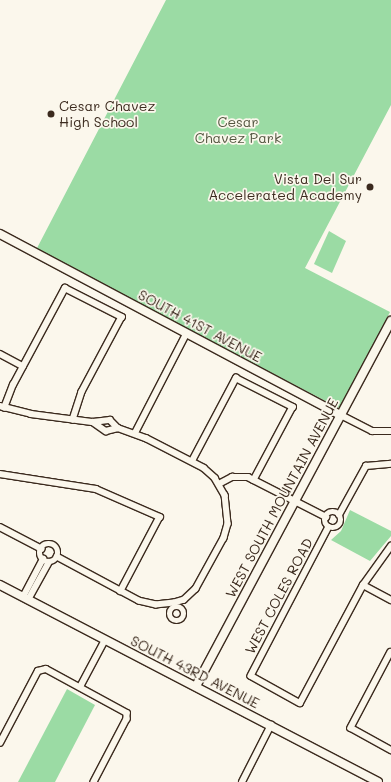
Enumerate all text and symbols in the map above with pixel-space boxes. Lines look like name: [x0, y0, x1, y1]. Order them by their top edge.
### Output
place label: Cesar Chavez High School: [59, 98, 155, 130]
marker: Cesar Chavez High School: [46, 109, 56, 119]
park label: Cesar Chavez Park: [195, 114, 281, 146]
place label: Vista Del Sur Accelerated Academy: [208, 171, 362, 204]
marker: Vista Del Sur Accelerated Academy: [365, 182, 375, 192]
street label: SOUTH 41ST AVENUE: [135, 286, 265, 366]
street label: WEST SOUTH MOUNTAIN AVENUE: [222, 395, 342, 601]
street label: WEST COLES ROAD: [241, 535, 317, 657]
street label: SOUTH 43RD AVENUE: [128, 632, 262, 712]

